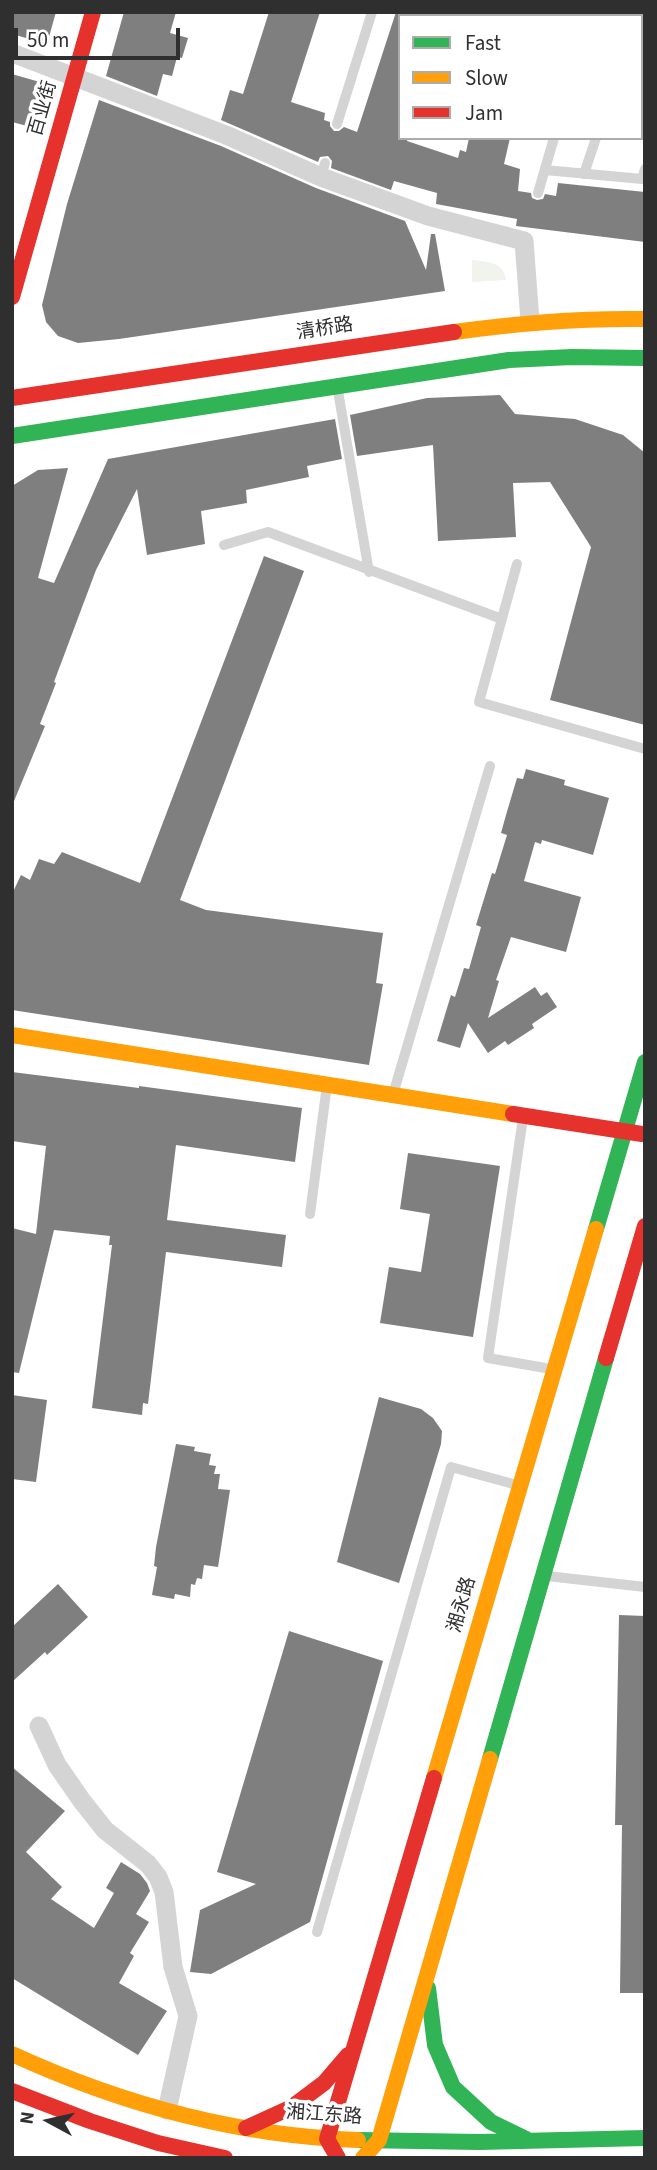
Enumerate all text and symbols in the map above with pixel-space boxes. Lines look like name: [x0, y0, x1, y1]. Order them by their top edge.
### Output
scale bar: [18, 14, 184, 58]
legend: [398, 14, 643, 140]
text: 50 m: [27, 25, 69, 55]
text: Fast: [465, 28, 501, 58]
text: Slow: [465, 63, 508, 93]
street label: 百业街: [25, 78, 63, 140]
text: Jam: [465, 98, 503, 128]
street label: 清桥路: [295, 314, 355, 346]
street label: 湘永路: [444, 1574, 482, 1636]
north arrow: [14, 2086, 84, 2156]
street label: 湘江东路: [285, 2102, 363, 2130]
text: N: [13, 2110, 42, 2126]

